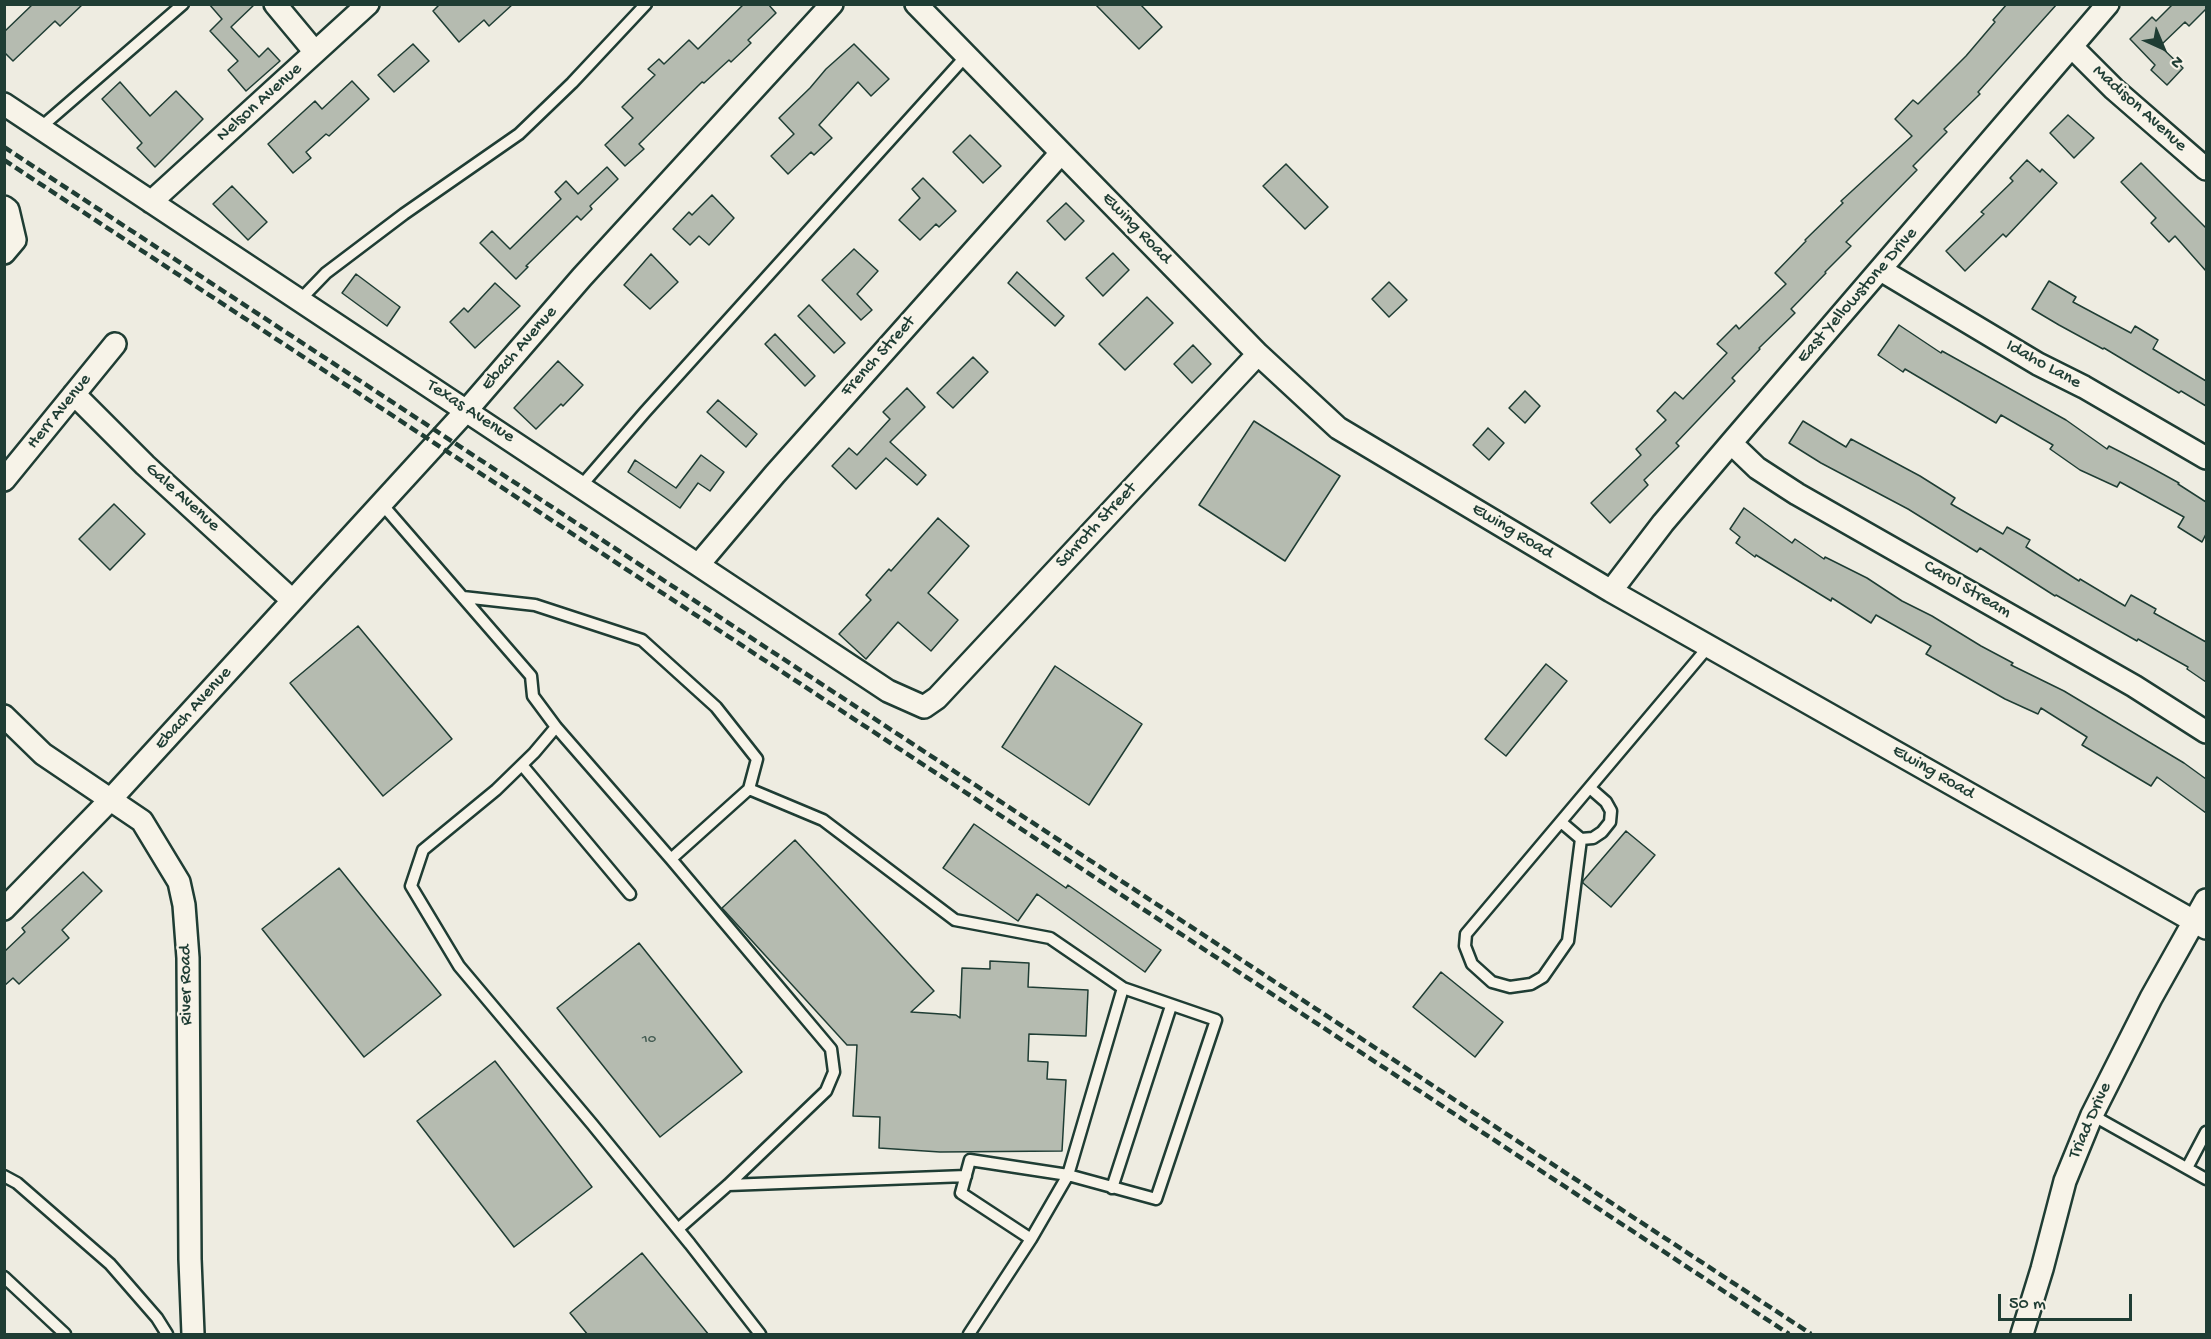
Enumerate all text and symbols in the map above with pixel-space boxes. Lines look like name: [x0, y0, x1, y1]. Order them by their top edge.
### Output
north arrow: [2133, 18, 2193, 78]
text: N: [2165, 51, 2186, 72]
street label: Nelson Avenue: [213, 59, 307, 147]
street label: Madison Avenue: [2087, 61, 2191, 157]
street label: Ewing Road: [1096, 189, 1176, 269]
street label: East Yellowstone Drive: [1793, 224, 1923, 368]
street label: Ebach Avenue: [477, 302, 563, 396]
street label: French Street: [837, 312, 921, 402]
street label: Idaho Lane: [2002, 336, 2084, 394]
street label: Herr Avenue: [23, 370, 97, 454]
street label: Texas Avenue: [422, 376, 518, 448]
street label: Gale Avenue: [140, 459, 224, 537]
street label: Schroth Street: [1052, 479, 1142, 573]
street label: Ewing Road: [1467, 499, 1557, 565]
street label: Carol Stream: [1919, 556, 2015, 624]
street label: Ebach Avenue: [151, 663, 237, 755]
street label: Ewing Road: [1888, 741, 1978, 805]
street label: River Road: [175, 945, 199, 1025]
house number: 10: [642, 1031, 656, 1049]
street label: Triad Drive: [2065, 1080, 2117, 1162]
scale bar: [2001, 1282, 2134, 1320]
text: 50 m: [2009, 1294, 2046, 1315]

